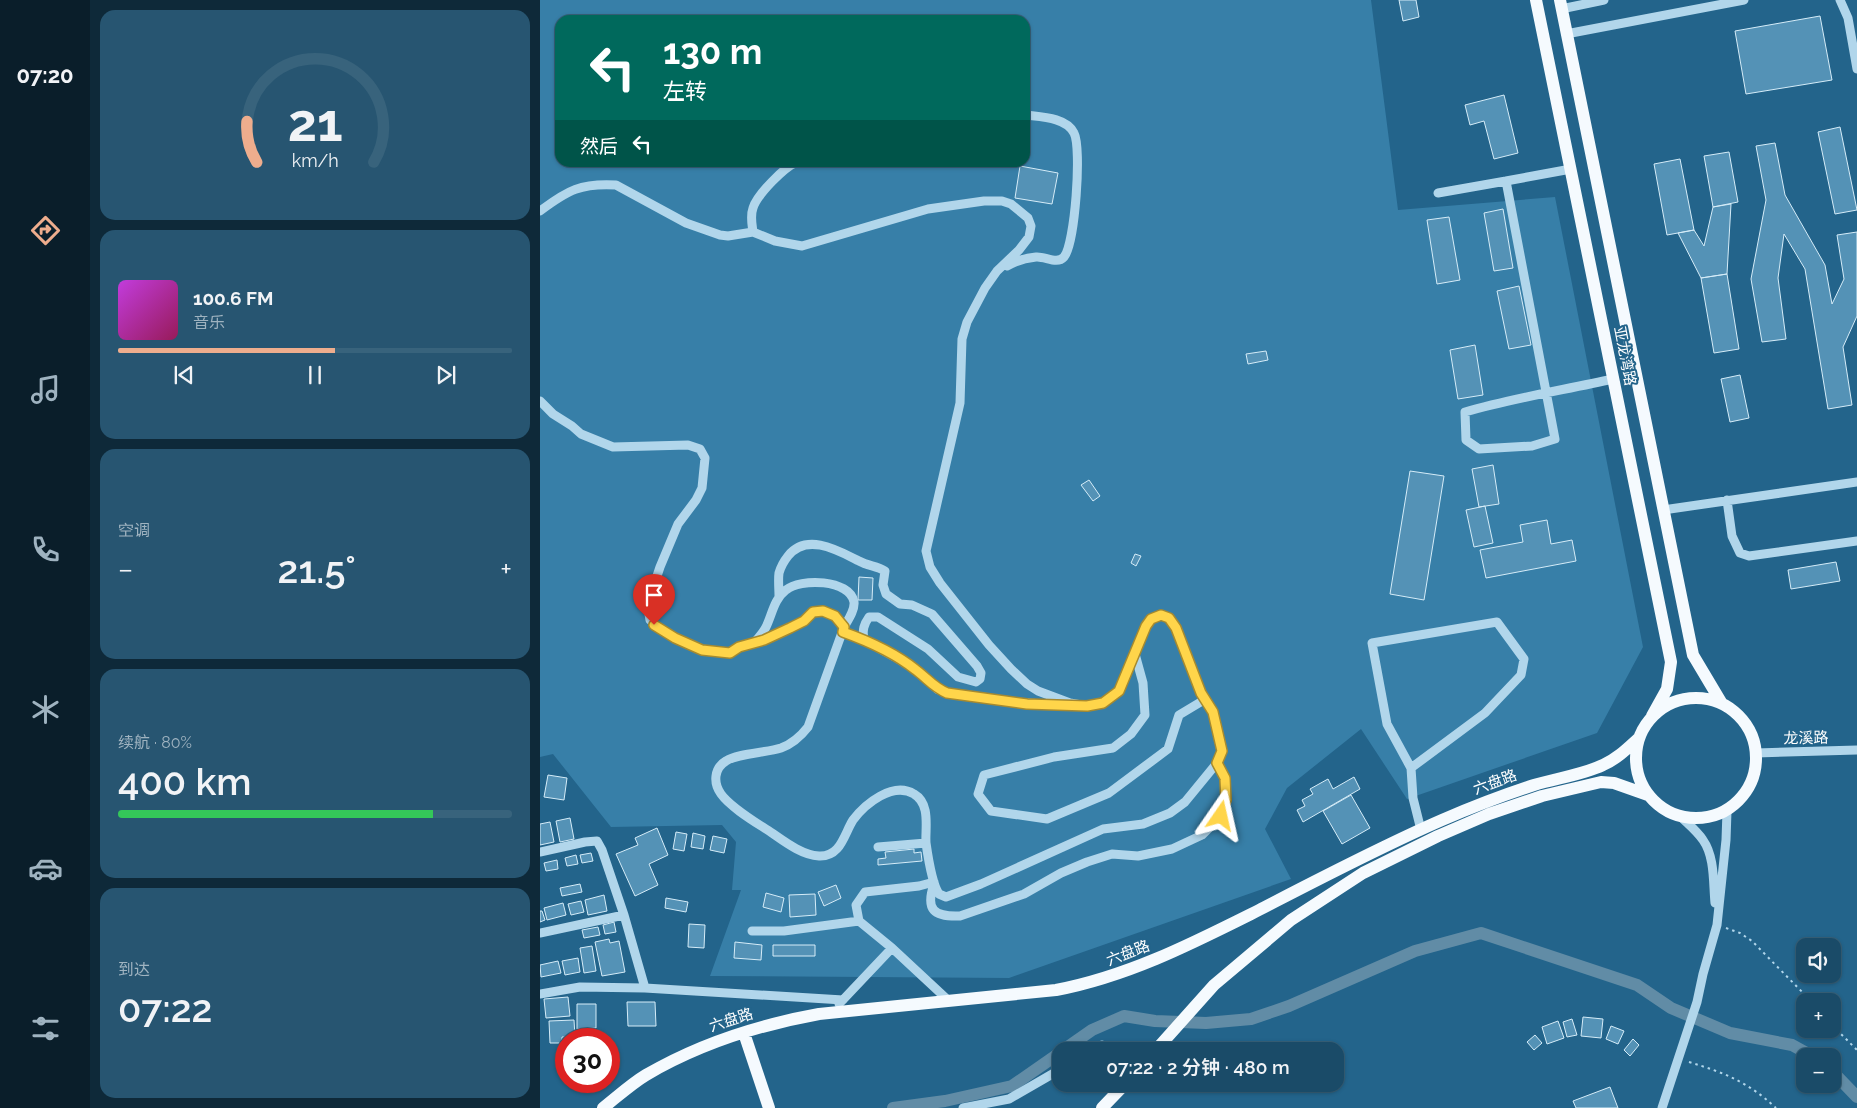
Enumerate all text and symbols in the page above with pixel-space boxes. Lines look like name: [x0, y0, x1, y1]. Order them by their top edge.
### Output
text: 130 m: [663, 31, 762, 72]
icon: left: [580, 35, 645, 100]
text: 07:20: [16, 62, 74, 88]
text: 左转: [663, 78, 707, 104]
text: 21: [287, 92, 343, 153]
icon: left: [628, 130, 656, 158]
text: 然后: [580, 135, 618, 157]
text: km/h: [291, 150, 339, 171]
icon: directions: [28, 213, 63, 248]
text: 100.6 FM: [193, 287, 273, 309]
text: 音乐: [193, 313, 225, 332]
street label: 亚龙湾路: [1610, 325, 1640, 387]
icon: previous: [170, 361, 198, 389]
icon: pause: [301, 361, 329, 389]
icon: next: [432, 361, 460, 389]
icon: music: [28, 372, 63, 407]
text: 空调: [118, 521, 150, 540]
icon: phone: [28, 532, 63, 567]
text: 21.5°: [278, 547, 356, 592]
text: −: [118, 553, 133, 586]
text: +: [500, 553, 512, 586]
pin: [633, 574, 675, 625]
icon: arrive: [640, 581, 668, 609]
icon: climate: [28, 692, 63, 727]
street label: 龙溪路: [1783, 729, 1829, 747]
text: 续航 · 80%: [118, 733, 192, 752]
text: 400 km: [118, 759, 252, 804]
street label: 六盘路: [1471, 766, 1519, 798]
position arrow: [1194, 789, 1246, 841]
icon: car: [28, 851, 63, 886]
street label: 六盘路: [1104, 937, 1152, 969]
map controls: [1796, 938, 1841, 1093]
button: sound: [1796, 938, 1841, 983]
text: 到达: [118, 960, 150, 979]
text: 07:22: [118, 986, 212, 1031]
button: +: [1796, 993, 1841, 1038]
street label: 六盘路: [707, 1004, 755, 1036]
icon: filters: [28, 1011, 63, 1046]
speed limit sign: 30: [555, 1028, 620, 1093]
button: −: [1796, 1048, 1841, 1093]
text: 07:22 · 2 分钟 · 480 m: [1106, 1056, 1290, 1078]

